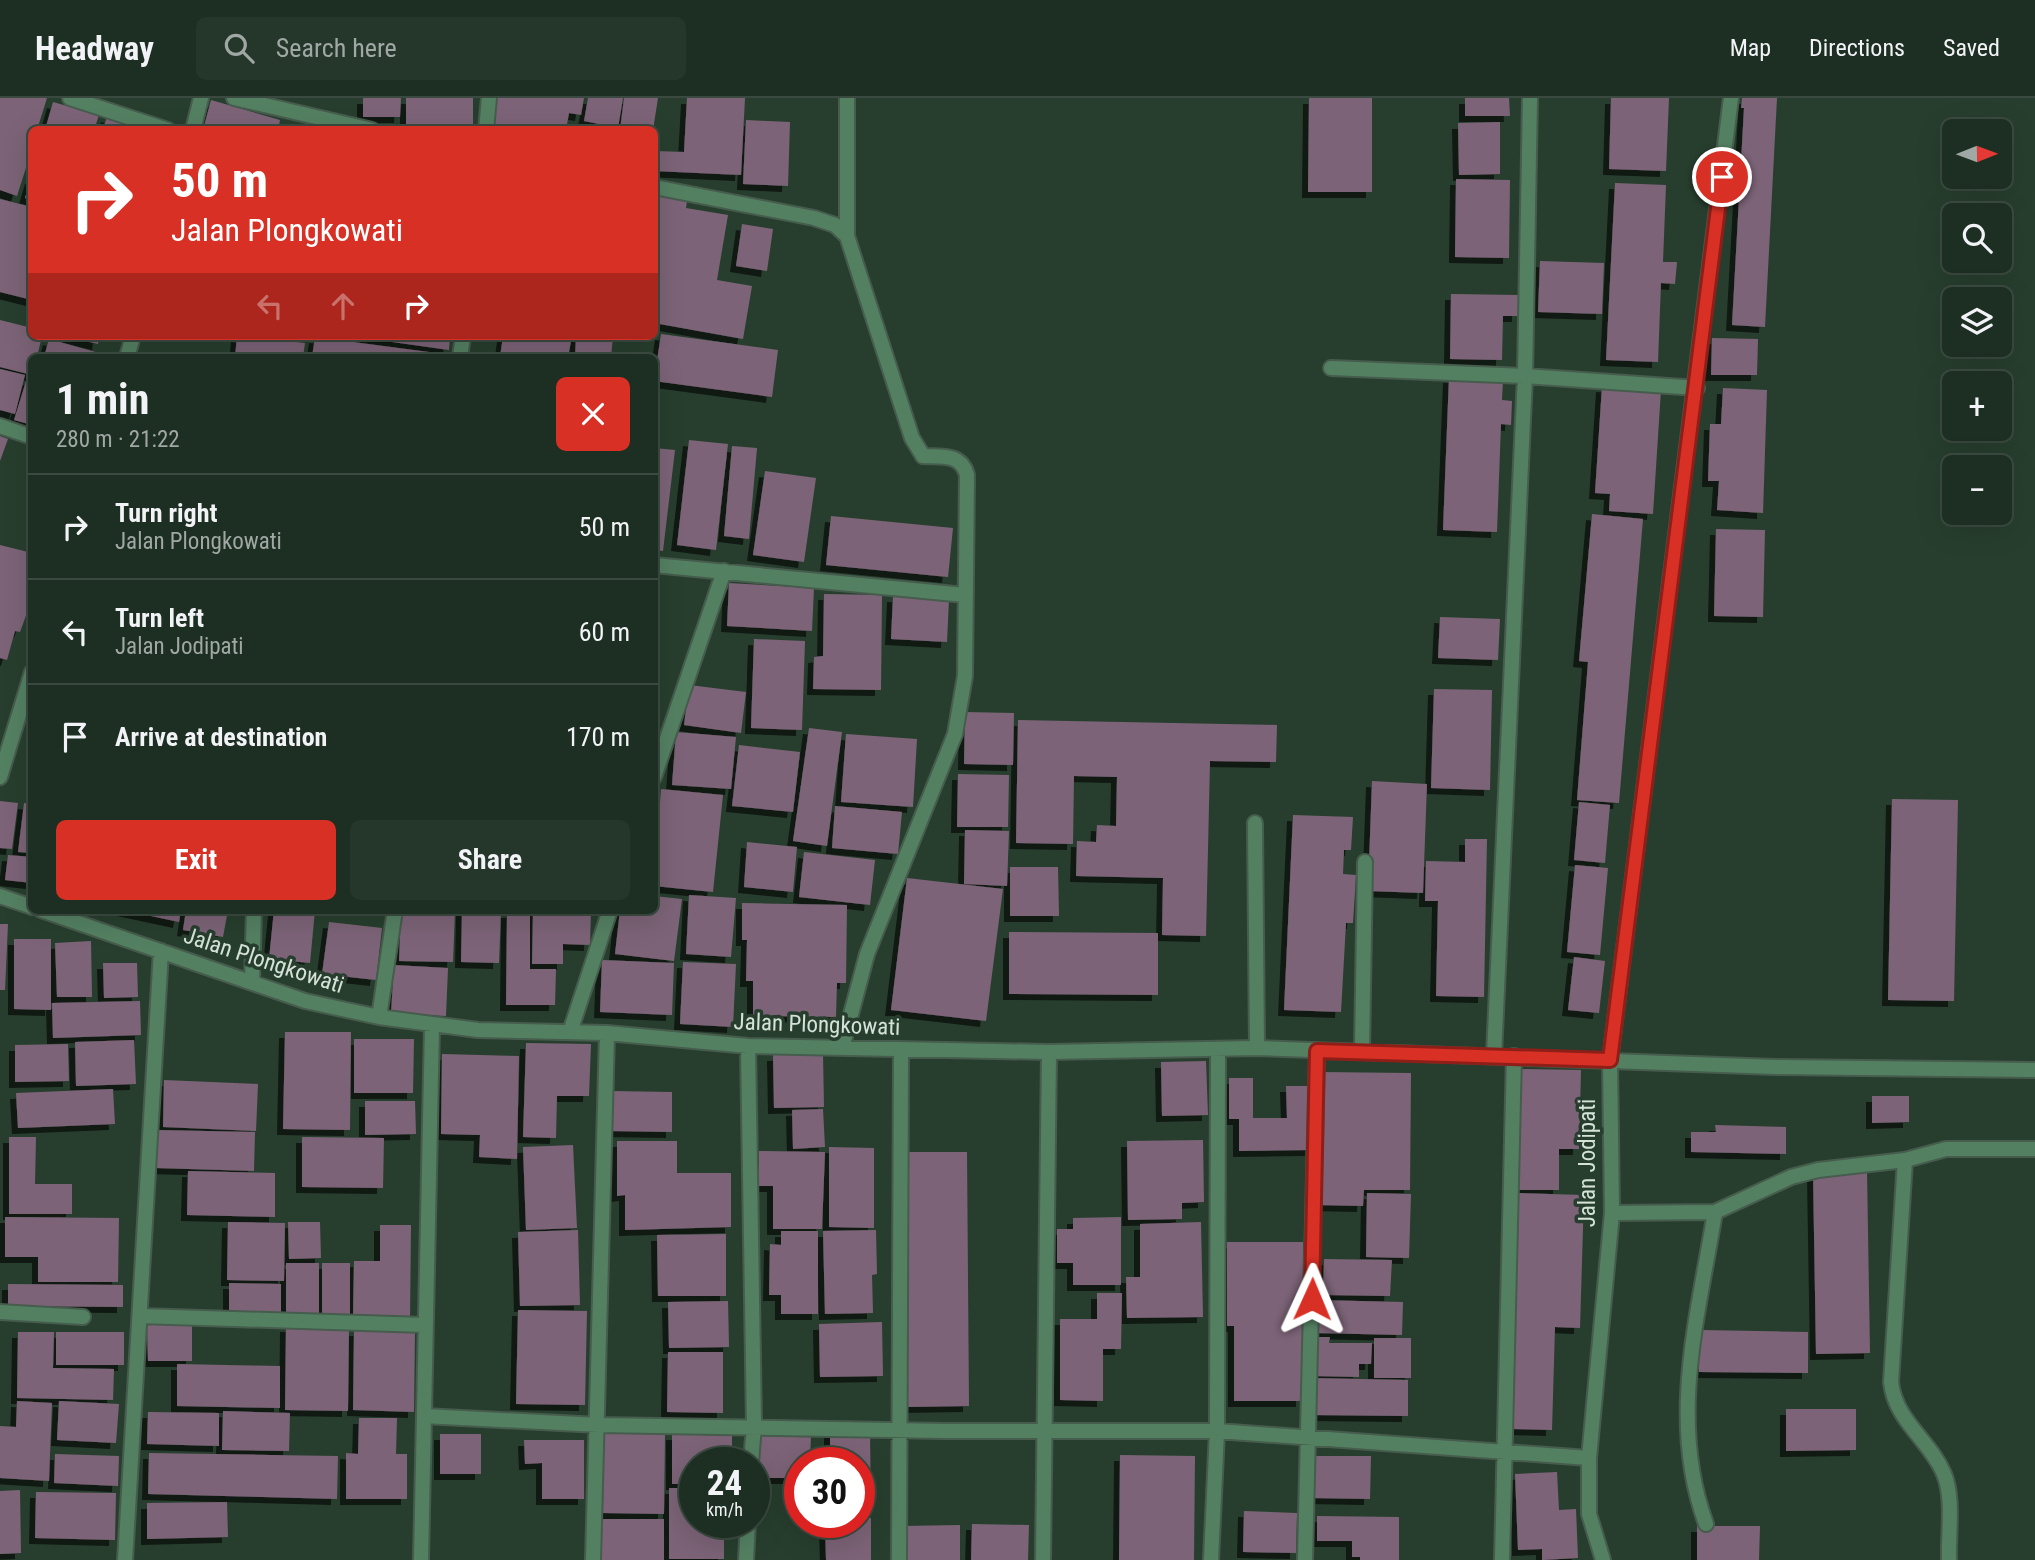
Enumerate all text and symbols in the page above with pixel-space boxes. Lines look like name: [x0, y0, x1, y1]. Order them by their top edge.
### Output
search box: [196, 17, 686, 80]
text: Headway: [35, 29, 154, 68]
icon: search: [220, 29, 258, 67]
text: Search here: [276, 33, 397, 63]
text: Map: [1730, 34, 1771, 62]
text: Directions: [1809, 34, 1905, 62]
text: Saved: [1943, 34, 2000, 62]
north arrow: [1942, 119, 2012, 189]
map controls: [1942, 119, 2012, 525]
pin: [1692, 147, 1752, 207]
text: 50 m: [171, 152, 268, 209]
icon: right: [56, 154, 147, 245]
icon: arrive: [1703, 158, 1741, 196]
button: search: [1942, 203, 2012, 273]
text: Jalan Plongkowati: [171, 211, 403, 249]
icon: left: [251, 287, 289, 325]
icon: ahead: [324, 287, 362, 325]
icon: right: [397, 287, 435, 325]
button: layers: [1942, 287, 2012, 357]
button: +: [1942, 371, 2012, 441]
text: 1 min: [56, 375, 149, 424]
button: close: [556, 377, 630, 451]
text: 280 m · 21:22: [56, 426, 180, 453]
button: −: [1942, 455, 2012, 525]
text: Turn right: [115, 498, 217, 528]
icon: right: [56, 508, 94, 546]
text: 50 m: [579, 512, 630, 542]
text: Jalan Plongkowati: [115, 528, 282, 555]
text: Turn left: [115, 603, 204, 633]
icon: left: [56, 613, 94, 651]
text: 60 m: [579, 617, 630, 647]
text: Jalan Jodipati: [115, 633, 244, 660]
icon: arrive: [56, 718, 94, 756]
text: Arrive at destination: [115, 722, 327, 752]
text: 170 m: [566, 722, 630, 752]
button: Exit: [56, 820, 336, 900]
button: Share: [350, 820, 630, 900]
street label: Jalan Plongkowati: [180, 922, 347, 999]
street label: Jalan Plongkowati: [733, 1008, 901, 1041]
street label: Jalan Jodipati: [1574, 1099, 1601, 1227]
position arrow: [1275, 1262, 1349, 1336]
speed limit sign: 30: [784, 1447, 875, 1538]
text: 24: [707, 1463, 742, 1504]
text: km/h: [706, 1499, 743, 1520]

